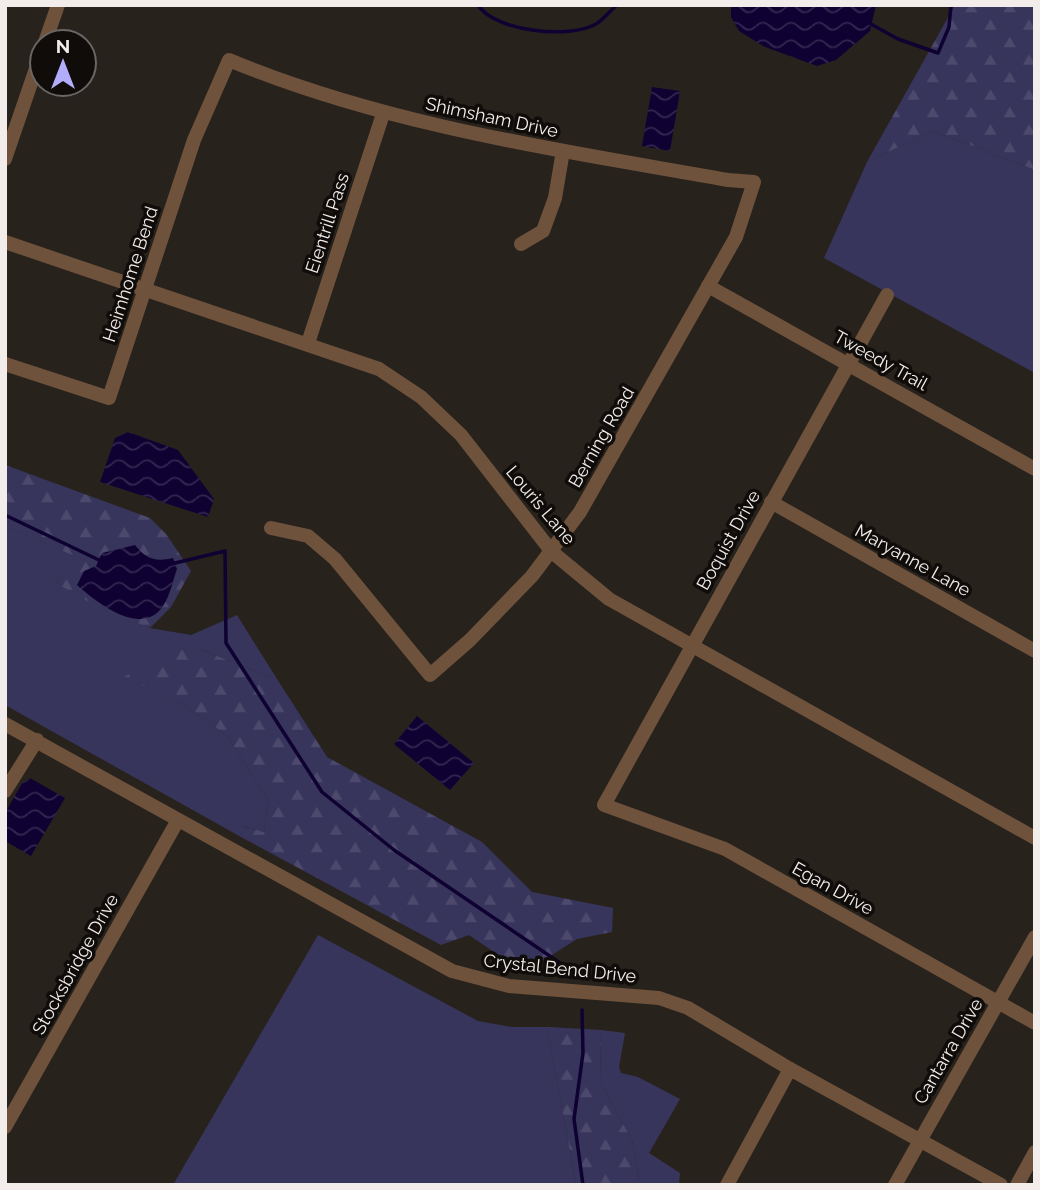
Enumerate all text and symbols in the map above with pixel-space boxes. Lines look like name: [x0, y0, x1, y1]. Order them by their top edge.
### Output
north arrow: [28, 28, 98, 98]
text: N: [56, 35, 70, 57]
street label: Shimsham Drive: [424, 93, 561, 141]
street label: Eientrill Pass: [301, 170, 353, 276]
street label: Heimhome Bend: [98, 204, 162, 344]
street label: Tweedy Trail: [831, 326, 932, 394]
street label: Berning Road: [564, 383, 638, 491]
street label: Louris Lane: [502, 461, 580, 549]
street label: Boquist Drive: [692, 486, 764, 593]
street label: Maryanne Lane: [852, 520, 975, 601]
street label: Egan Drive: [789, 857, 878, 919]
street label: Stocksbridge Drive: [28, 890, 123, 1038]
street label: Crystal Bend Drive: [483, 950, 638, 987]
street label: Cantarra Drive: [909, 994, 987, 1108]

